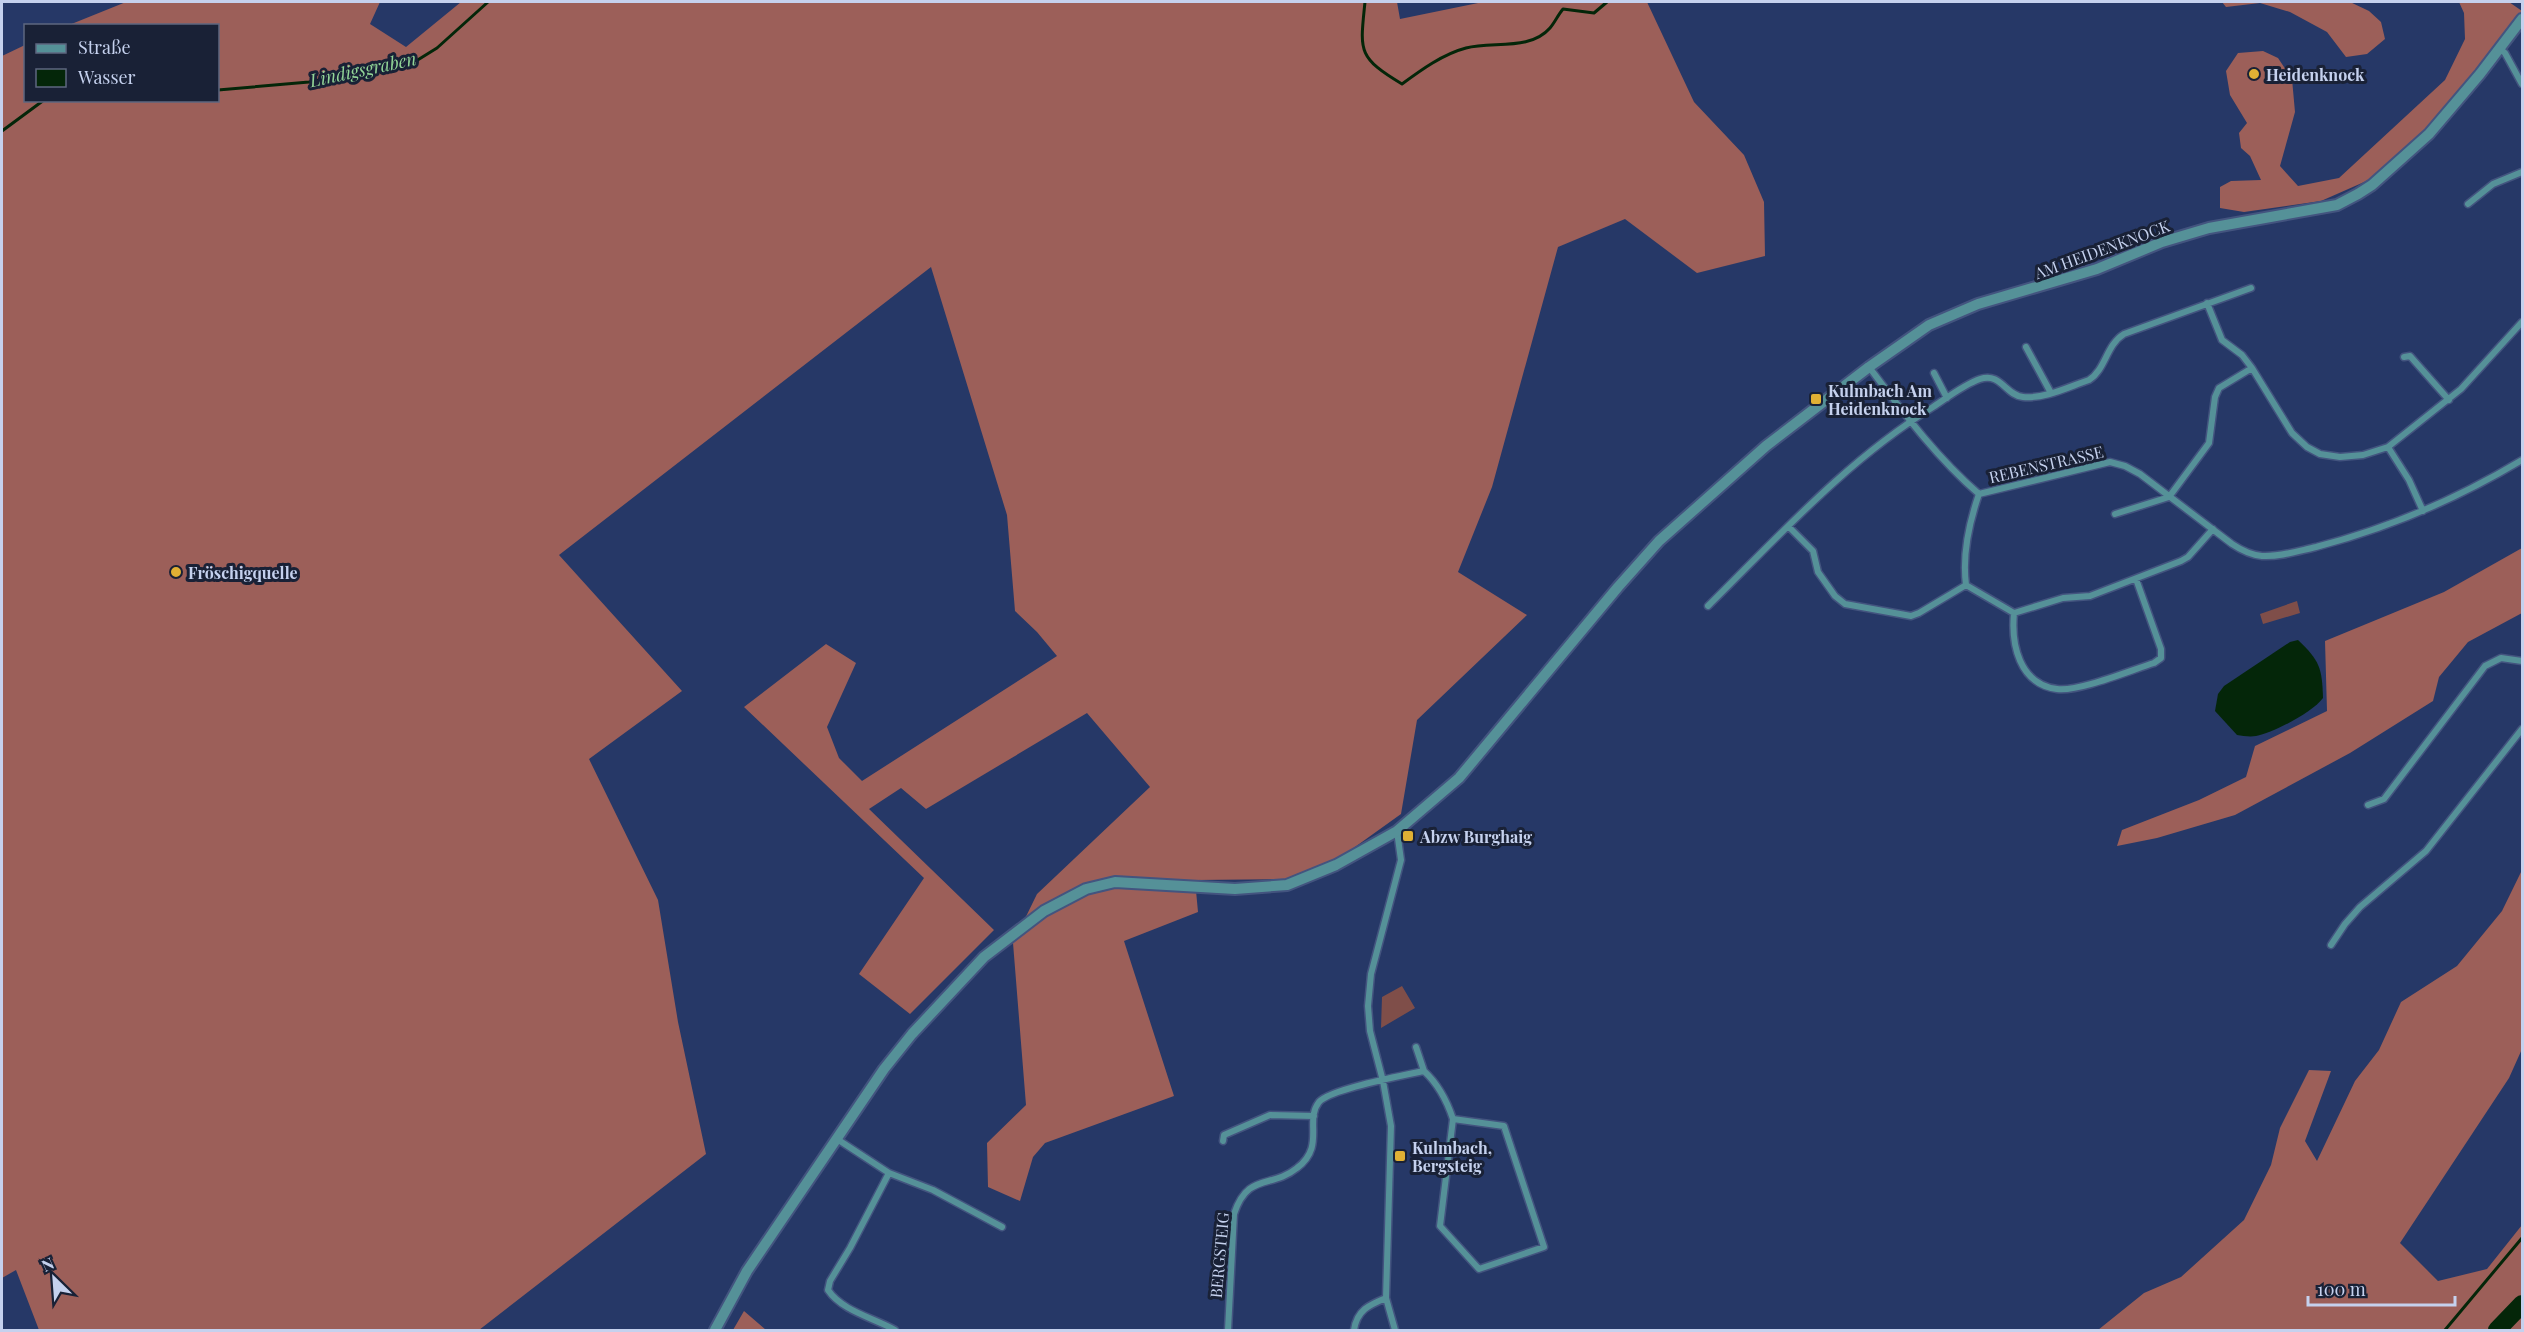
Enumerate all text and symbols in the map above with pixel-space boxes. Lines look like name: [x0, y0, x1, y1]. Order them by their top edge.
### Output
legend: [24, 24, 219, 102]
text: Straße: [78, 35, 131, 59]
water label: Lindigsgraben: [306, 46, 419, 92]
place label: Heidenknock: [2266, 64, 2365, 85]
text: Wasser: [77, 65, 136, 89]
marker: Heidenknock: [2247, 67, 2261, 81]
street label: AM HEIDENKNOCK: [2031, 215, 2173, 284]
place label: Kulmbach Am Heidenknock: [1828, 380, 1933, 419]
marker: Kulmbach Am Heidenknock: [1809, 392, 1823, 406]
street label: REBENSTRASSE: [1987, 441, 2105, 487]
place label: Fröschigquelle: [188, 562, 298, 583]
marker: Fröschigquelle: [169, 565, 183, 579]
place label: Abzw Burghaig: [1419, 826, 1532, 847]
marker: Abzw Burghaig: [1401, 829, 1415, 843]
place label: Kulmbach, Bergsteig: [1412, 1137, 1492, 1176]
marker: Kulmbach, Bergsteig: [1393, 1149, 1407, 1163]
street label: BERGSTEIG: [1205, 1211, 1233, 1299]
north arrow: [24, 1248, 84, 1308]
text: N: [38, 1252, 58, 1276]
scale bar: [2308, 1269, 2455, 1307]
text: 100 m: [2317, 1277, 2366, 1301]

